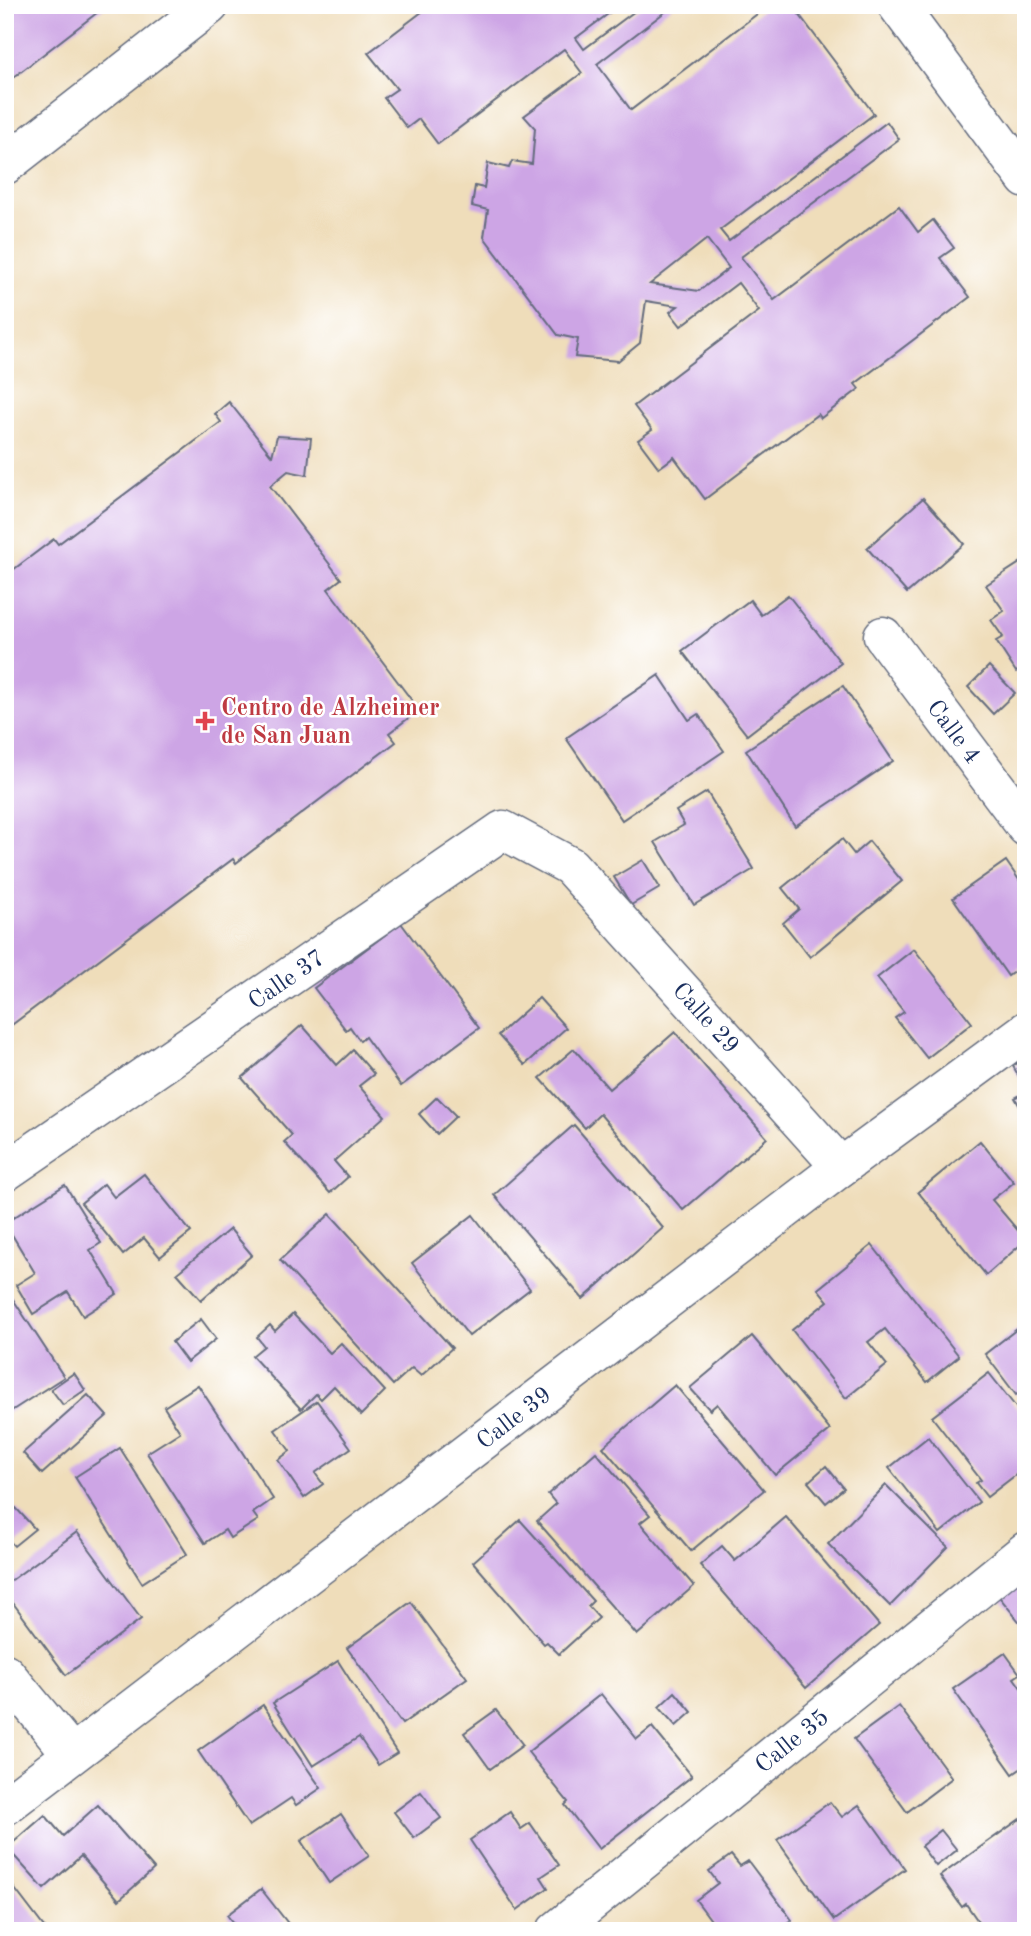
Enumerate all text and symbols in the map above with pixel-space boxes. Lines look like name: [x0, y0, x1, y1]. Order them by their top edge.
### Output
street label: Calle 4: [921, 696, 984, 769]
place label: Centro de Alzheimer de San Juan: [221, 697, 440, 749]
marker: Centro de Alzheimer de San Juan: [195, 711, 215, 731]
street label: Calle 37: [245, 946, 330, 1015]
street label: Calle 29: [667, 979, 743, 1059]
street label: Calle 39: [473, 1383, 556, 1455]
street label: Calle 35: [752, 1706, 834, 1779]

